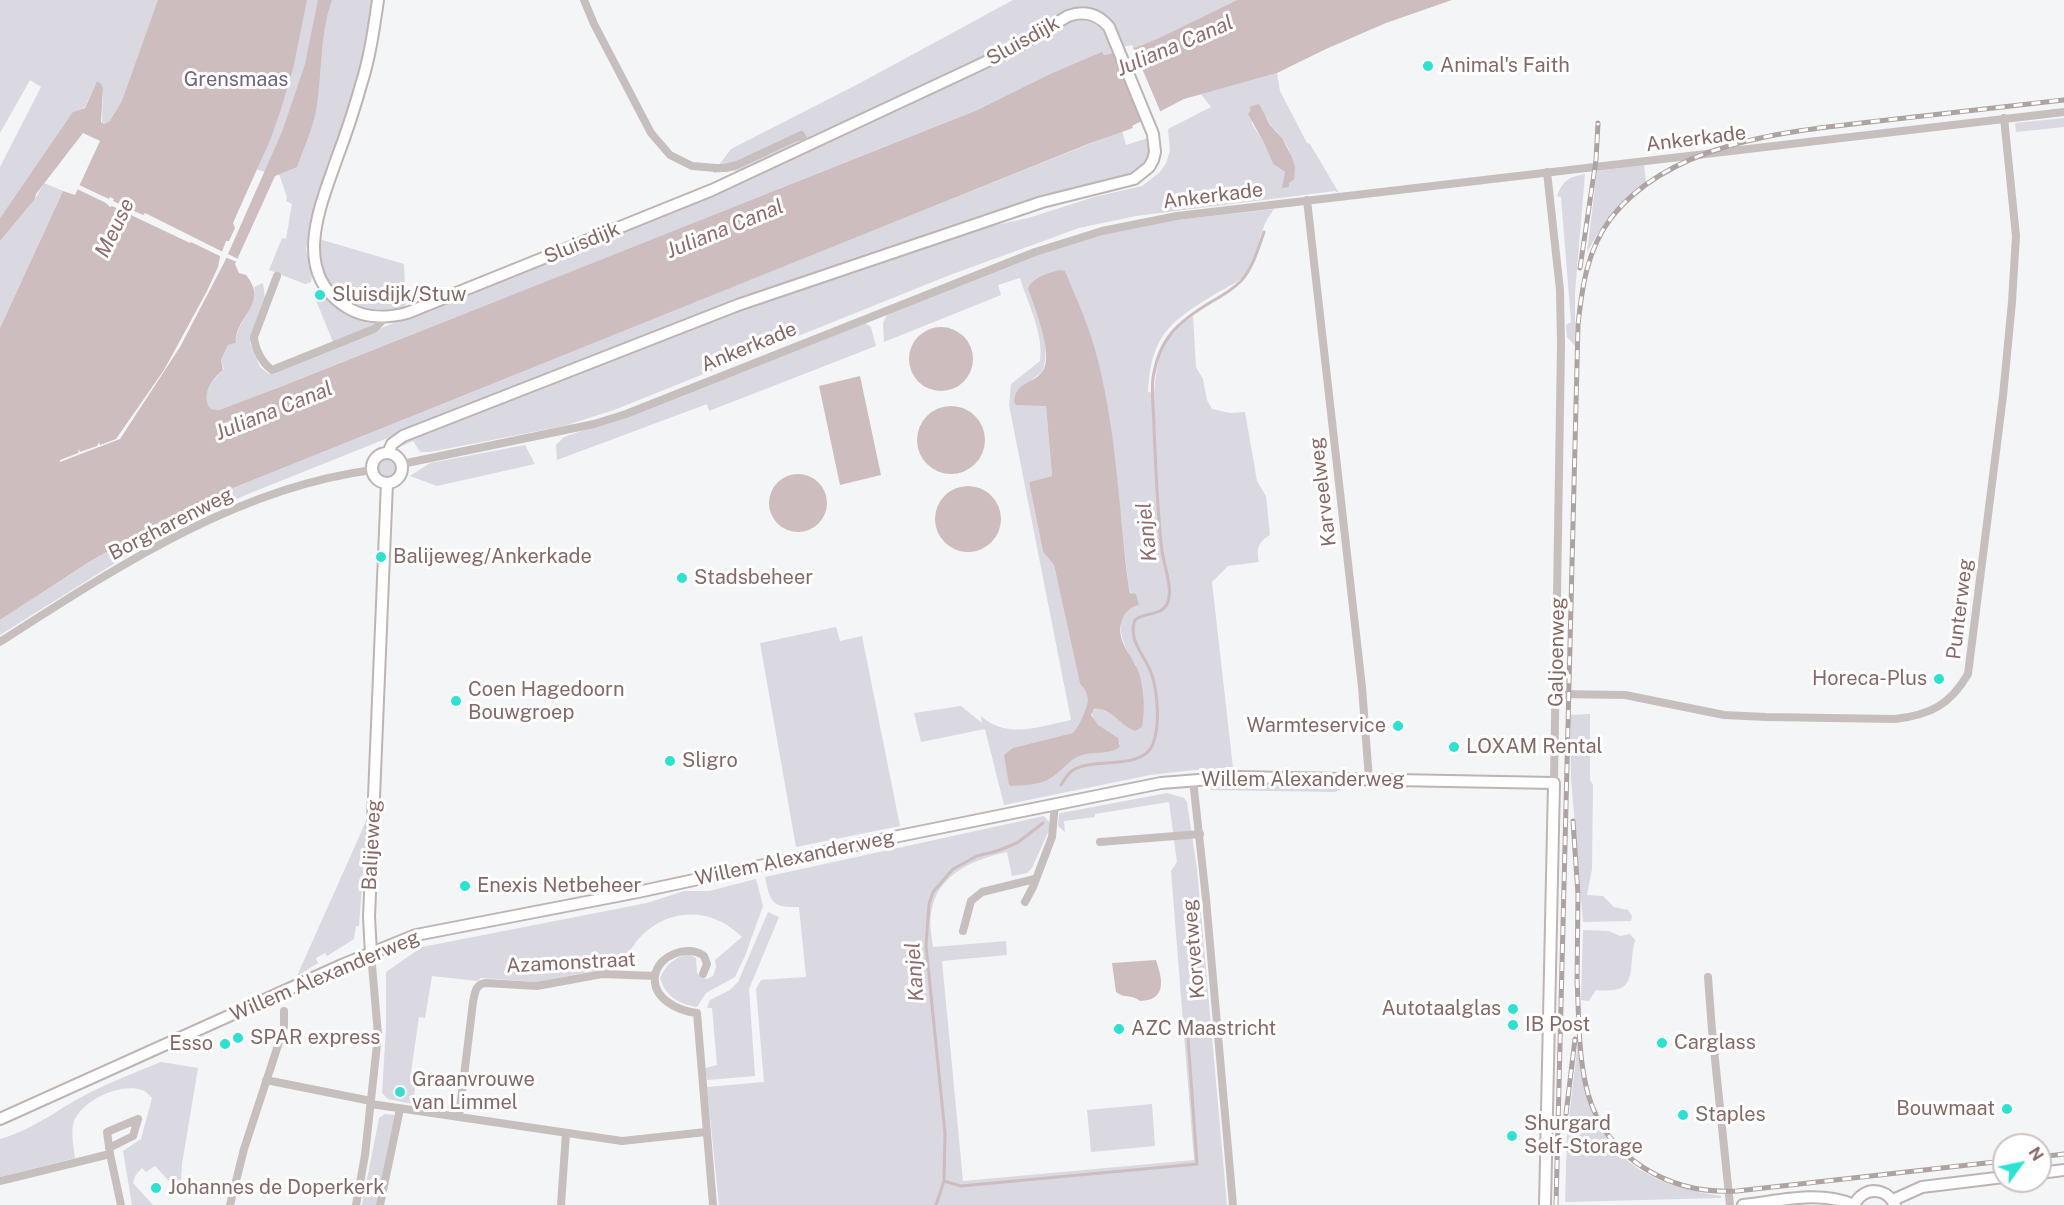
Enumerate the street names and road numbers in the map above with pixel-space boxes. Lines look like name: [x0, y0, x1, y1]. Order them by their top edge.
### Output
street label: Sluisdijk: [982, 11, 1064, 71]
street label: Ankerkade: [1644, 121, 1748, 157]
street label: Ankerkade: [1161, 178, 1265, 214]
street label: Sluisdijk: [541, 217, 623, 269]
street label: Ankerkade: [698, 317, 800, 377]
street label: Karveelweg: [1304, 436, 1342, 548]
street label: Borgharenweg: [105, 482, 237, 566]
street label: Punterweg: [1942, 557, 1978, 661]
street label: Galjoenweg: [1544, 597, 1570, 707]
street label: Willem Alexanderweg: [1201, 768, 1405, 792]
street label: Balijeweg: [358, 799, 386, 891]
street label: Willem Alexanderweg: [693, 825, 897, 891]
street label: Korvetweg: [1178, 898, 1210, 1000]
street label: Willem Alexanderweg: [227, 925, 423, 1027]
street label: Azamonstraat: [506, 948, 636, 978]

